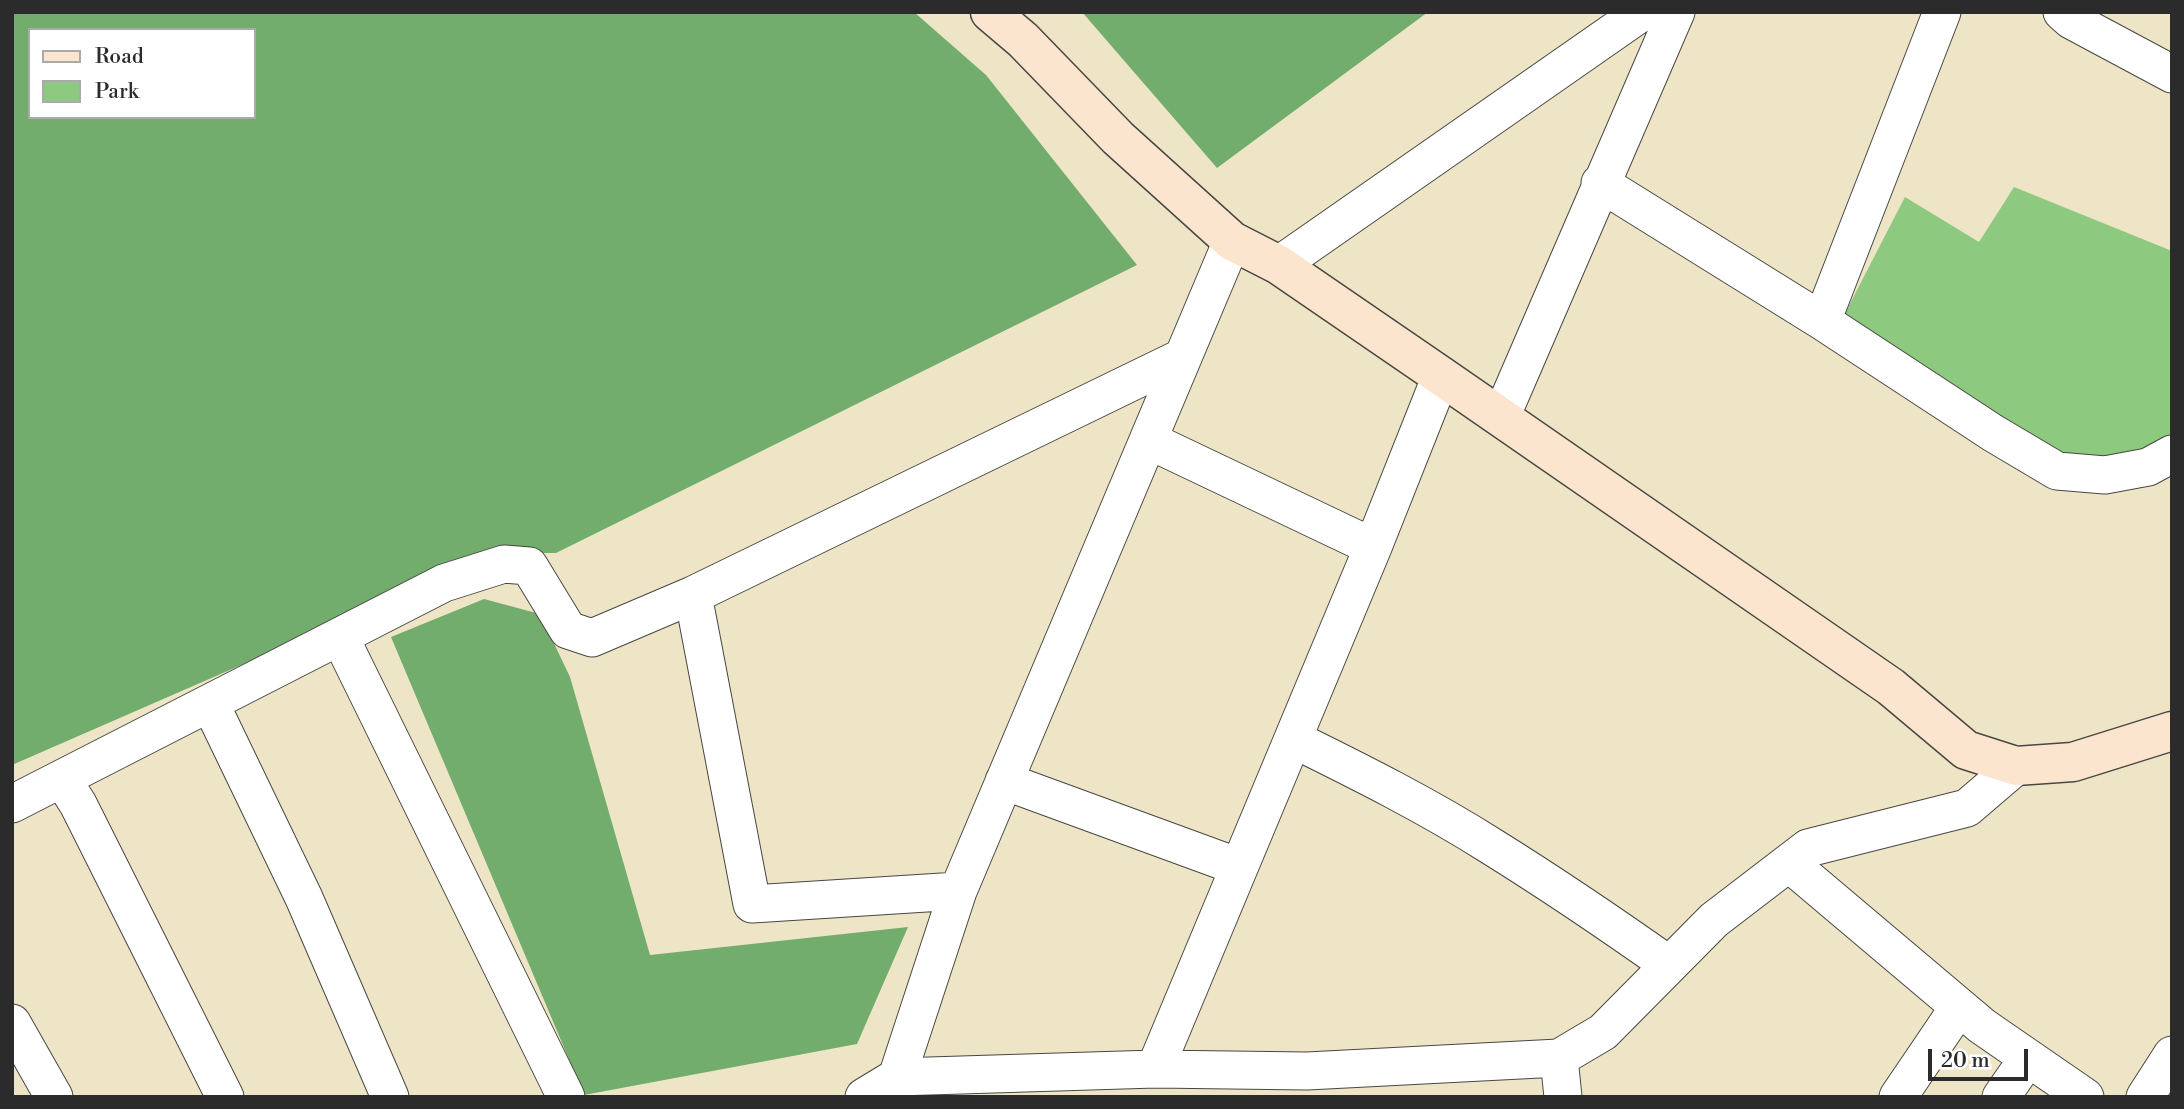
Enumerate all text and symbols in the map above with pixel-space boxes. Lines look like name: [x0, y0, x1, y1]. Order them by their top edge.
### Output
legend: [28, 28, 256, 119]
text: Road: [95, 44, 144, 70]
text: Park: [95, 79, 139, 105]
scale bar: [1932, 1036, 2032, 1080]
text: 20 m: [1941, 1048, 1990, 1074]

